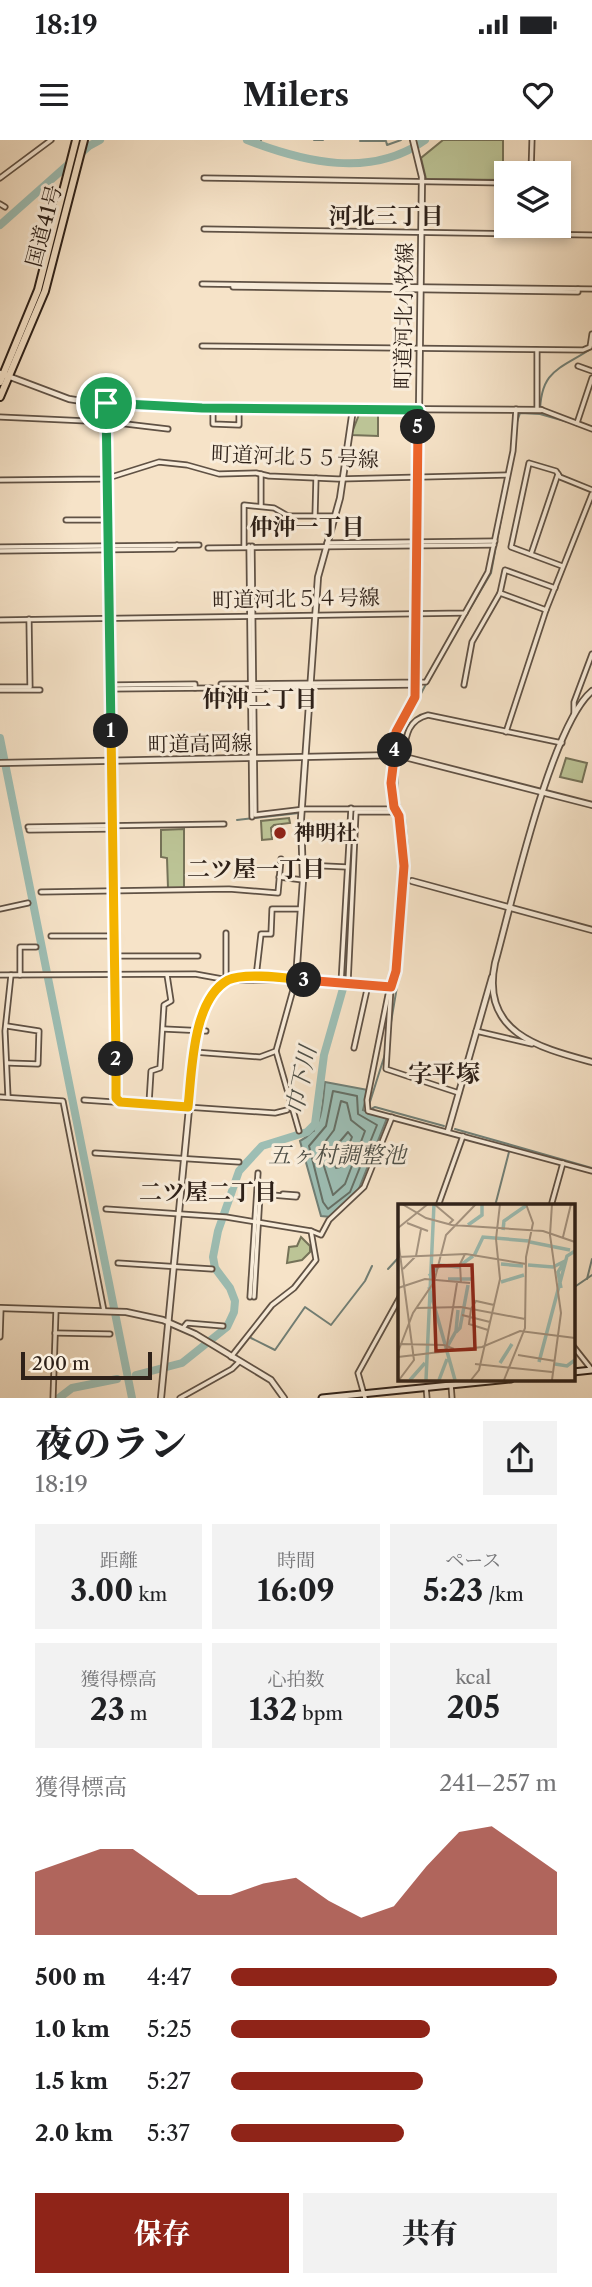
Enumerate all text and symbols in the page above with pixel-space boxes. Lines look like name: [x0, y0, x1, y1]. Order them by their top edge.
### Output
text: 18:19: [35, 9, 98, 41]
text: Milers: [243, 75, 349, 114]
icon: menu: [35, 76, 73, 114]
icon: heart: [519, 76, 557, 114]
map controls: [494, 161, 571, 238]
button: layers: [494, 161, 571, 238]
street label: 国道41号: [21, 182, 66, 270]
district label: 河北三丁目: [329, 202, 444, 230]
street label: 町道河北小牧線: [390, 242, 417, 390]
pin: [76, 373, 136, 433]
icon: arrive: [87, 384, 125, 422]
pin: 5: [400, 410, 436, 444]
text: 5: [412, 415, 423, 438]
street label: 町道河北５５号線: [211, 441, 379, 472]
district label: 仲沖一丁目: [250, 513, 365, 541]
street label: 町道河北５４号線: [212, 585, 380, 612]
district label: 仲沖二丁目: [203, 685, 318, 713]
pin: 1: [94, 714, 128, 748]
text: 1: [106, 719, 115, 742]
street label: 町道高岡線: [147, 730, 253, 757]
pin: 4: [378, 732, 412, 768]
text: 4: [389, 738, 400, 761]
place label: 神明社: [294, 820, 357, 845]
marker: 神明社: [272, 825, 288, 841]
district label: 二ツ屋一丁目: [187, 855, 325, 883]
pin: 3: [286, 962, 322, 998]
text: 3: [298, 968, 309, 991]
water label: 巾下川: [280, 1040, 322, 1117]
pin: 2: [99, 1042, 134, 1076]
text: 2: [110, 1047, 121, 1070]
district label: 字平塚: [408, 1059, 480, 1088]
water label: 五ヶ村調整池: [268, 1141, 409, 1169]
district label: 二ツ屋二丁目: [139, 1178, 277, 1206]
inset map: [398, 1204, 574, 1380]
scale bar: [21, 1349, 152, 1381]
text: 200 m: [32, 1352, 90, 1375]
text: 夜のラン: [35, 1420, 187, 1467]
button: share: [483, 1421, 557, 1495]
text: 18:19: [35, 1470, 88, 1498]
text: 距離: [100, 1549, 138, 1572]
text: 時間: [277, 1549, 315, 1572]
text: ペース: [445, 1549, 501, 1572]
text: 3.00: [70, 1572, 133, 1609]
text: 16:09: [257, 1572, 335, 1609]
text: 5:23: [423, 1572, 483, 1609]
text: km: [133, 1583, 167, 1606]
text: /km: [483, 1583, 524, 1606]
text: kcal: [455, 1666, 491, 1689]
text: 獲得標高: [81, 1668, 157, 1691]
text: 心拍数: [267, 1668, 325, 1691]
text: 205: [447, 1689, 500, 1726]
text: 23: [90, 1691, 125, 1728]
text: 132: [249, 1691, 297, 1728]
text: m: [125, 1702, 147, 1725]
text: bpm: [297, 1702, 343, 1725]
text: 241–257 m: [439, 1769, 557, 1797]
text: 獲得標高: [35, 1773, 127, 1801]
text: 500 m: [35, 1963, 106, 1991]
text: 4:47: [147, 1963, 191, 1991]
text: 1.0 km: [35, 2015, 110, 2043]
text: 5:25: [147, 2015, 192, 2043]
text: 1.5 km: [35, 2067, 108, 2095]
text: 5:27: [147, 2067, 191, 2095]
text: 2.0 km: [35, 2119, 113, 2147]
text: 5:37: [147, 2119, 190, 2147]
button: 保存: [35, 2193, 289, 2273]
button: 共有: [303, 2193, 557, 2273]

